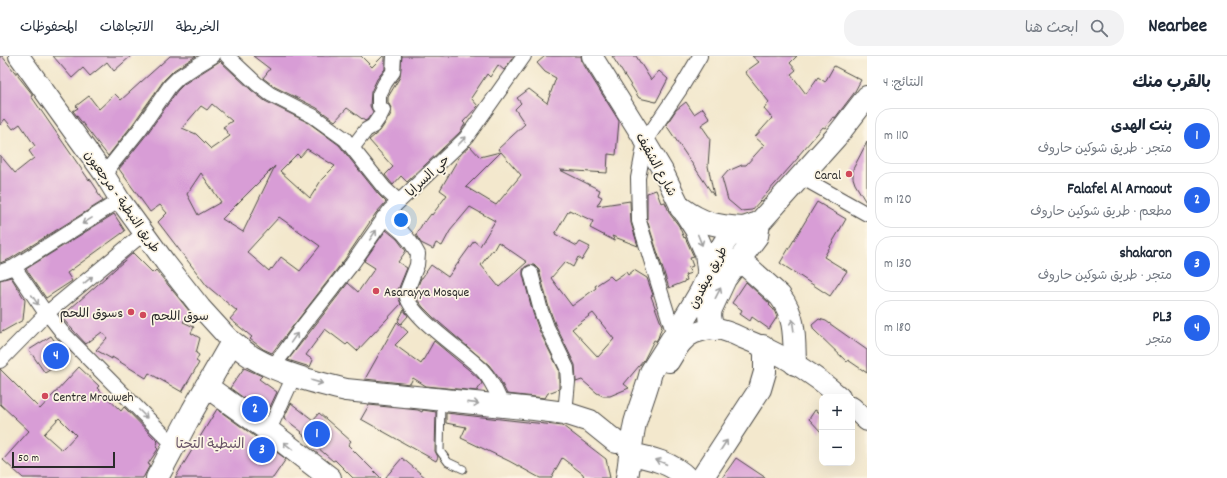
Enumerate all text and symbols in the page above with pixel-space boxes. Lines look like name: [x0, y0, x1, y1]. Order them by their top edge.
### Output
search box: [844, 10, 1124, 46]
text: Nearbee: [1148, 14, 1207, 41]
icon: search: [1088, 17, 1110, 39]
text: المحفوظات: [20, 18, 78, 38]
text: الاتجاهات: [100, 18, 154, 38]
text: الخريطة: [176, 18, 219, 38]
text: ابحث هنا: [1025, 18, 1078, 40]
text: بالقرب منك: [1133, 72, 1211, 96]
text: النتائج: 4: [883, 74, 924, 93]
text: بنت الهدى: [1111, 116, 1172, 138]
text: 110 m: [884, 127, 909, 146]
text: 1: [1196, 127, 1198, 146]
street label: شارع الشقيف: [630, 130, 680, 200]
one-way arrow: [458, 136, 467, 146]
text: متجر · طريق شوكين حاروف: [1038, 140, 1172, 159]
street label: طريق النبطية - مرجعيون: [78, 147, 164, 258]
street label: حي السرايا: [402, 151, 455, 202]
place label: Caral: [814, 167, 841, 186]
marker: Caral: [844, 169, 854, 179]
text: Falafel Al Arnaout: [1067, 179, 1172, 201]
text: 120 m: [884, 191, 912, 210]
text: 2: [1194, 191, 1200, 210]
text: مطعم · طريق شوكين حاروف: [1030, 203, 1172, 222]
your location: [391, 210, 411, 230]
one-way arrow: [82, 217, 93, 225]
one-way arrow: [369, 229, 377, 240]
one-way arrow: [696, 234, 704, 246]
text: shakaron: [1119, 243, 1172, 265]
street label: طريق ميفدون: [685, 244, 734, 313]
text: 130 m: [884, 255, 912, 274]
text: 3: [1194, 255, 1200, 274]
text: متجر · طريق شوكين حاروف: [1038, 267, 1172, 286]
one-way arrow: [82, 275, 93, 284]
place label: Asarayya Mosque: [384, 284, 469, 303]
marker: Asarayya Mosque: [371, 286, 381, 296]
one-way arrow: [715, 287, 722, 299]
one-way arrow: [31, 294, 39, 305]
place label: سوق اللحمs: [60, 305, 123, 324]
marker: سوق اللحمs: [126, 307, 136, 317]
text: PL3: [1152, 307, 1172, 329]
place label: سوق اللحم: [151, 308, 209, 327]
marker: سوق اللحم: [138, 310, 148, 320]
one-way arrow: [789, 319, 797, 332]
text: 180 m: [884, 319, 911, 338]
text: 4: [1194, 319, 1200, 338]
text: متجر: [1147, 331, 1172, 350]
one-way arrow: [290, 333, 298, 344]
pin: 4: [43, 341, 69, 371]
one-way arrow: [310, 379, 323, 386]
place label: Centre Mrouweh: [53, 389, 133, 408]
marker: Centre Mrouweh: [40, 391, 50, 401]
pin: 2: [242, 394, 268, 424]
map controls: [819, 394, 855, 466]
button: +: [819, 394, 855, 430]
one-way arrow: [466, 399, 479, 407]
one-way arrow: [138, 409, 148, 419]
pin: 1: [304, 419, 330, 449]
button: −: [819, 430, 855, 466]
district label: النبطية التحتا: [175, 435, 245, 455]
pin: 3: [249, 435, 275, 465]
one-way arrow: [720, 439, 728, 451]
one-way arrow: [282, 441, 293, 450]
scale bar: [12, 450, 115, 469]
text: 50 m: [18, 451, 39, 467]
one-way arrow: [655, 458, 667, 465]

